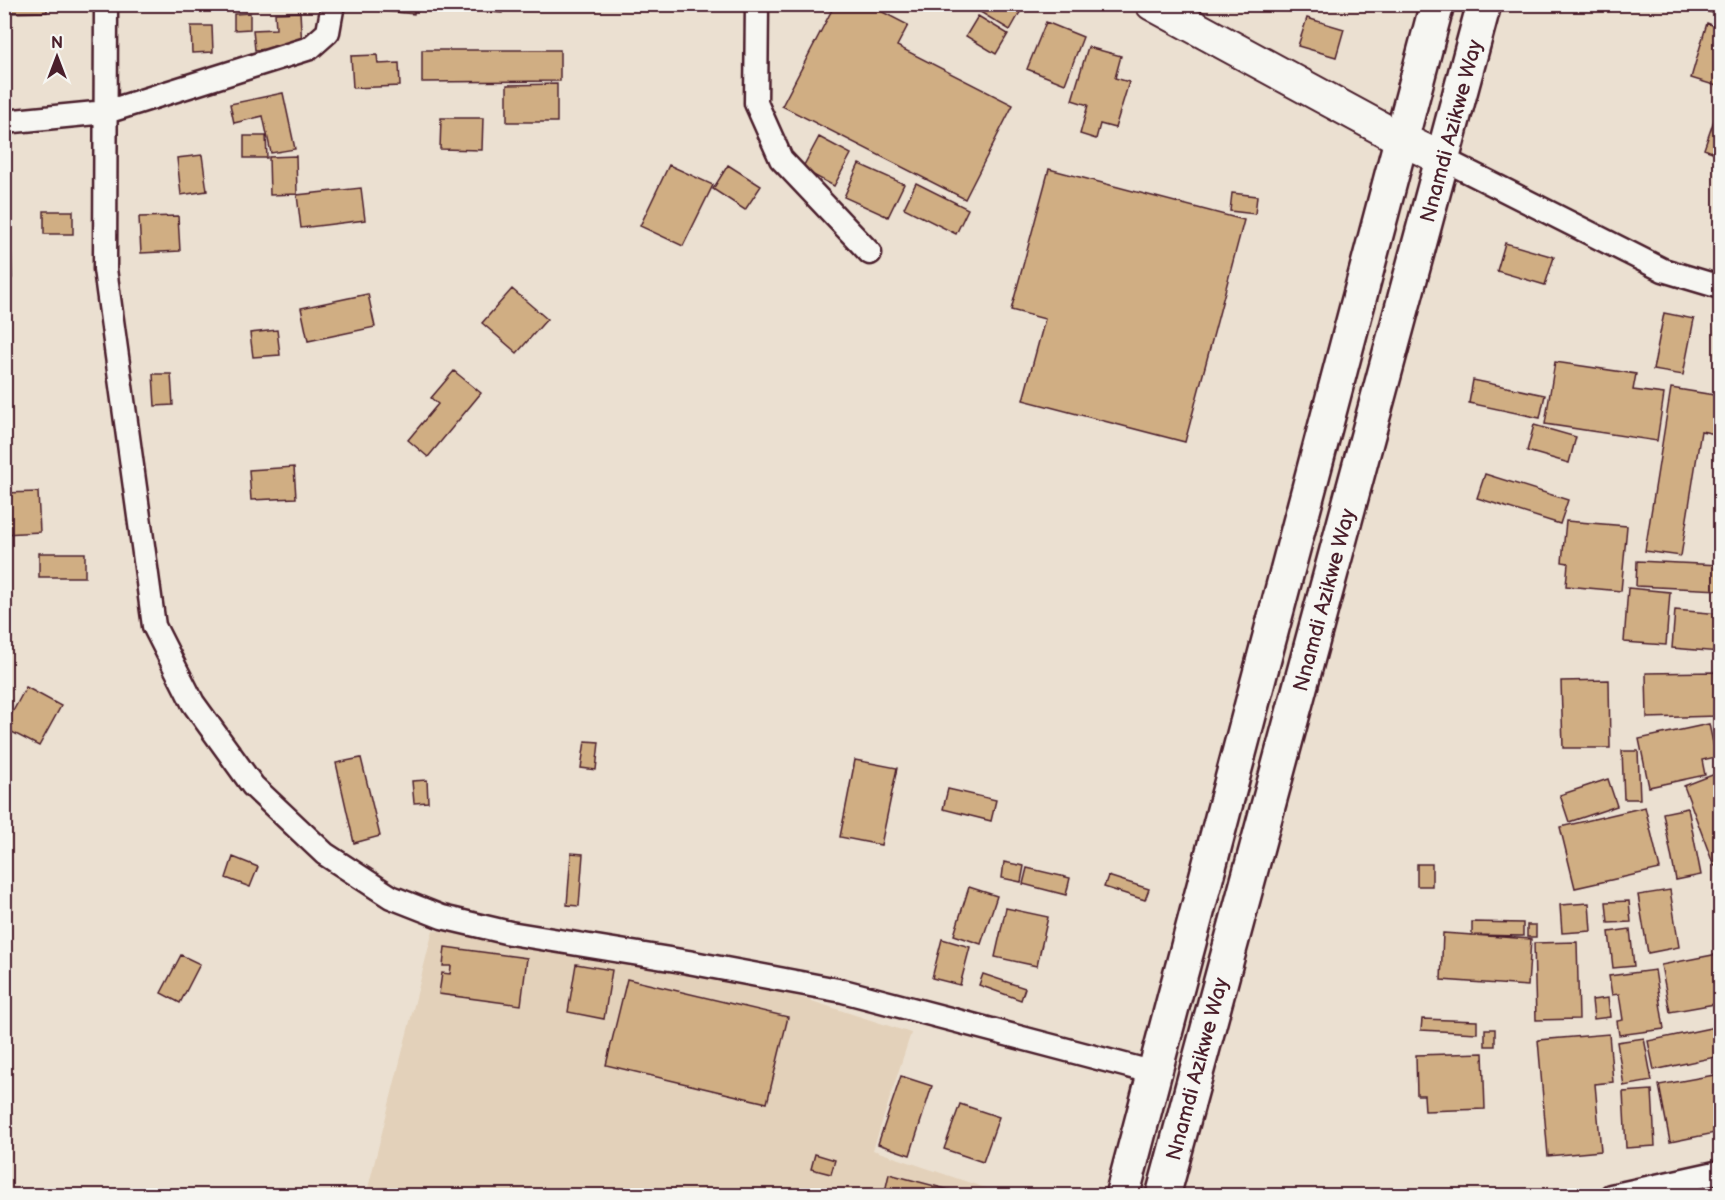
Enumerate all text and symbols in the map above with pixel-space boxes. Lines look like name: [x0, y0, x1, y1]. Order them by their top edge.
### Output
north arrow: [27, 27, 87, 87]
text: N: [51, 34, 63, 53]
street label: Nnamdi Azikwe Way: [1415, 37, 1488, 225]
street label: Nnamdi Azikwe Way: [1288, 506, 1361, 694]
street label: Nnamdi Azikwe Way: [1161, 975, 1234, 1163]

